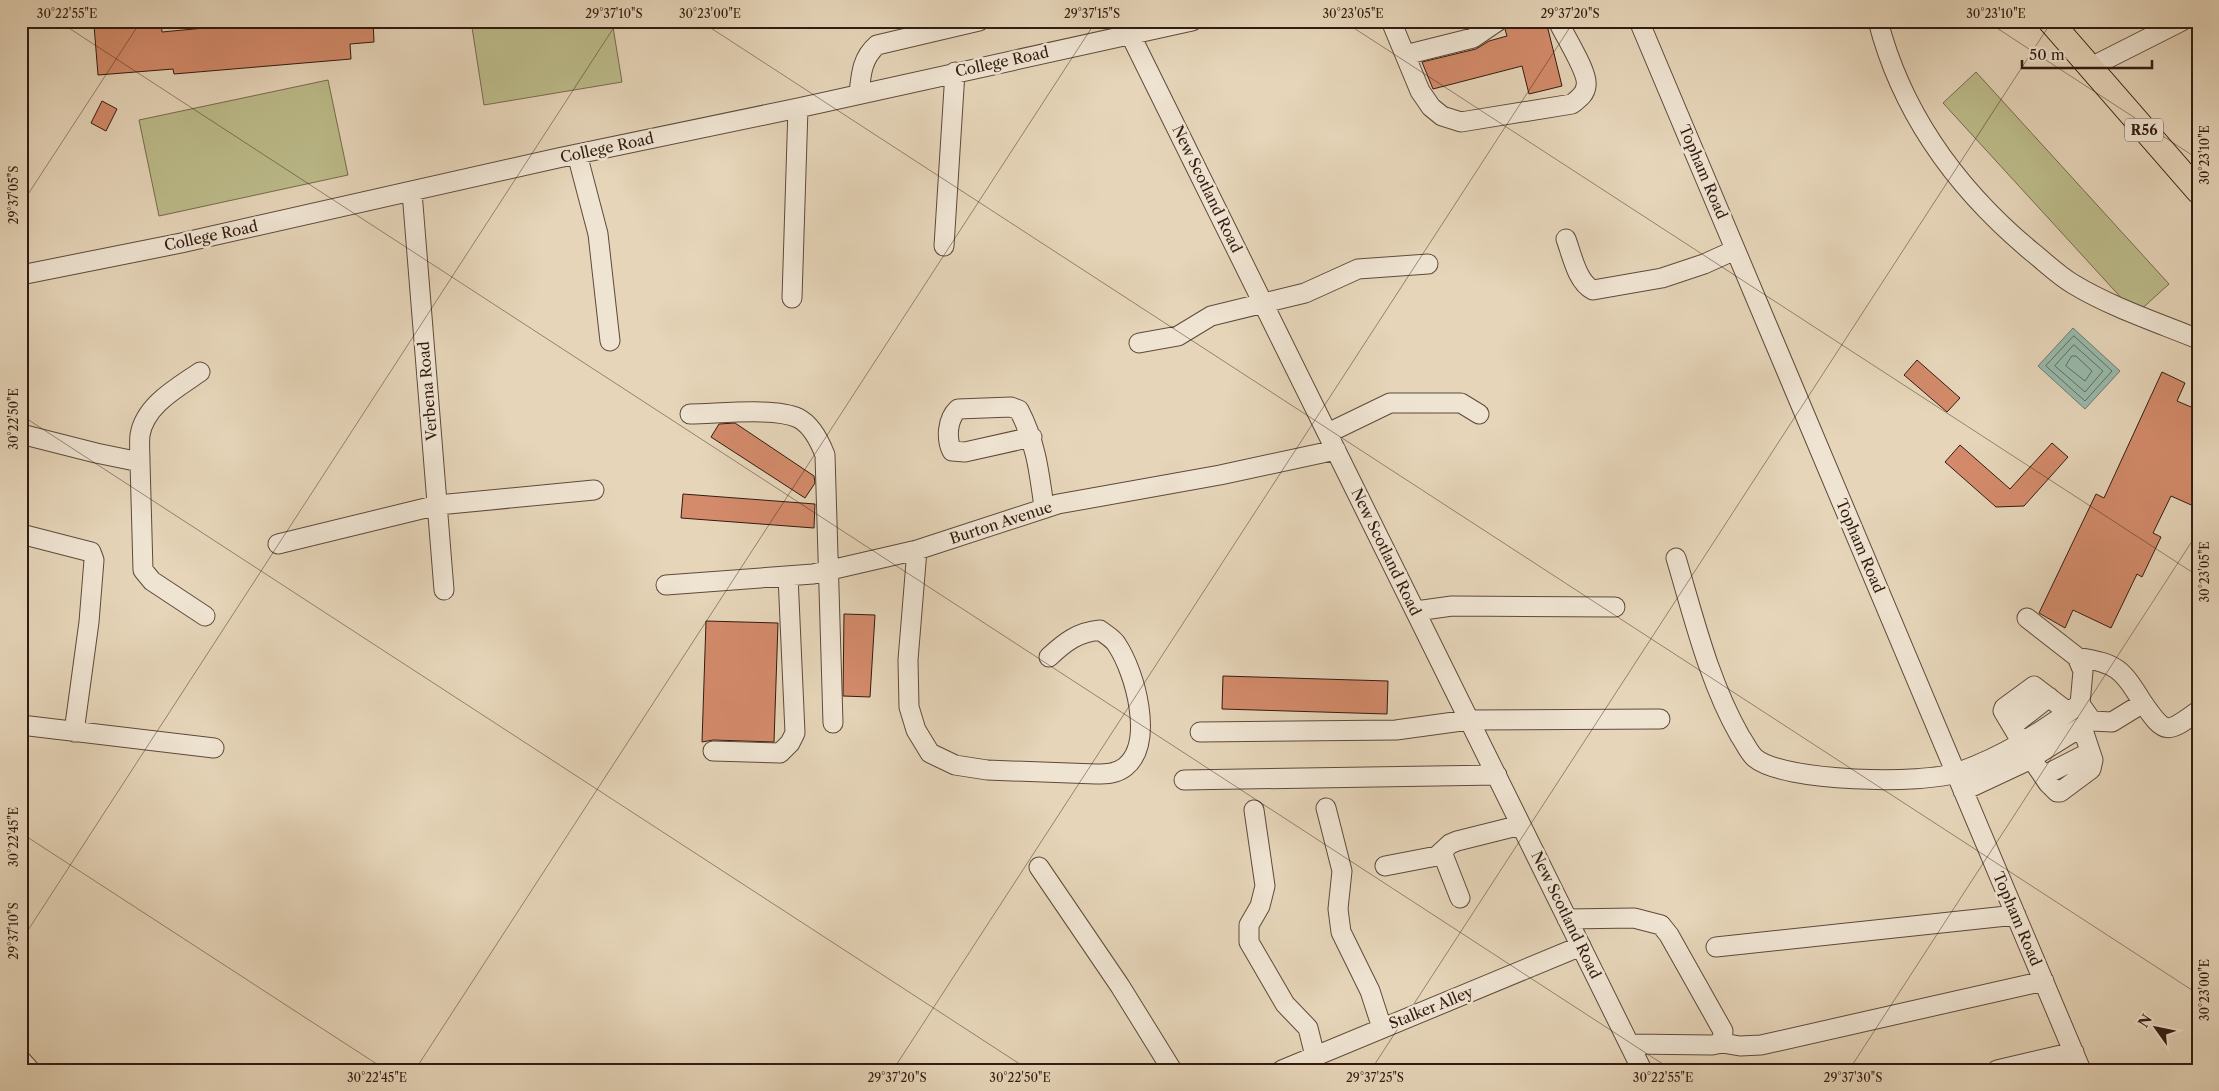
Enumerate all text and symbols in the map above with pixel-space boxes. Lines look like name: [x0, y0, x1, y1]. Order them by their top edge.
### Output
text: 30°22'55"E: [37, 6, 97, 21]
text: 29°37'10"S: [585, 6, 643, 21]
text: 30°23'00"E: [679, 6, 741, 21]
text: 29°37'15"S: [1064, 6, 1120, 21]
text: 30°23'05"E: [1322, 6, 1384, 21]
text: 29°37'20"S: [1540, 6, 1600, 21]
text: 30°23'10"E: [1966, 6, 2026, 21]
scale bar: [2022, 38, 2152, 70]
street label: College Road: [953, 42, 1051, 81]
text: 50 m: [2029, 45, 2065, 64]
road number: R56: [2125, 118, 2163, 142]
street label: New Scotland Road: [1168, 122, 1247, 256]
street label: Topham Road: [1675, 122, 1732, 222]
text: 30°23'10"E: [2197, 125, 2212, 185]
street label: College Road: [558, 128, 656, 167]
text: 29°37'05"S: [6, 166, 21, 224]
street label: College Road: [162, 216, 260, 255]
street label: Verbena Road: [414, 340, 441, 443]
text: 30°22'50"E: [6, 388, 21, 450]
street label: New Scotland Road: [1347, 485, 1426, 619]
street label: Topham Road: [1832, 496, 1889, 596]
street label: Burton Avenue: [947, 497, 1054, 548]
text: 30°23'05"E: [2197, 541, 2212, 603]
text: 30°22'45"E: [6, 807, 21, 867]
street label: New Scotland Road: [1527, 848, 1606, 982]
street label: Topham Road: [1989, 869, 2046, 969]
text: 29°37'10"S: [6, 902, 21, 960]
text: 30°23'00"E: [2197, 959, 2212, 1021]
street label: Stalker Alley: [1386, 982, 1476, 1033]
north arrow: [2132, 1004, 2182, 1054]
text: N: [2134, 1011, 2156, 1031]
text: 30°22'45"E: [347, 1070, 407, 1085]
text: 29°37'20"S: [867, 1070, 927, 1085]
text: 30°22'50"E: [989, 1070, 1051, 1085]
text: 29°37'25"S: [1346, 1070, 1404, 1085]
text: 30°22'55"E: [1633, 1070, 1693, 1085]
text: 29°37'30"S: [1824, 1070, 1882, 1085]

